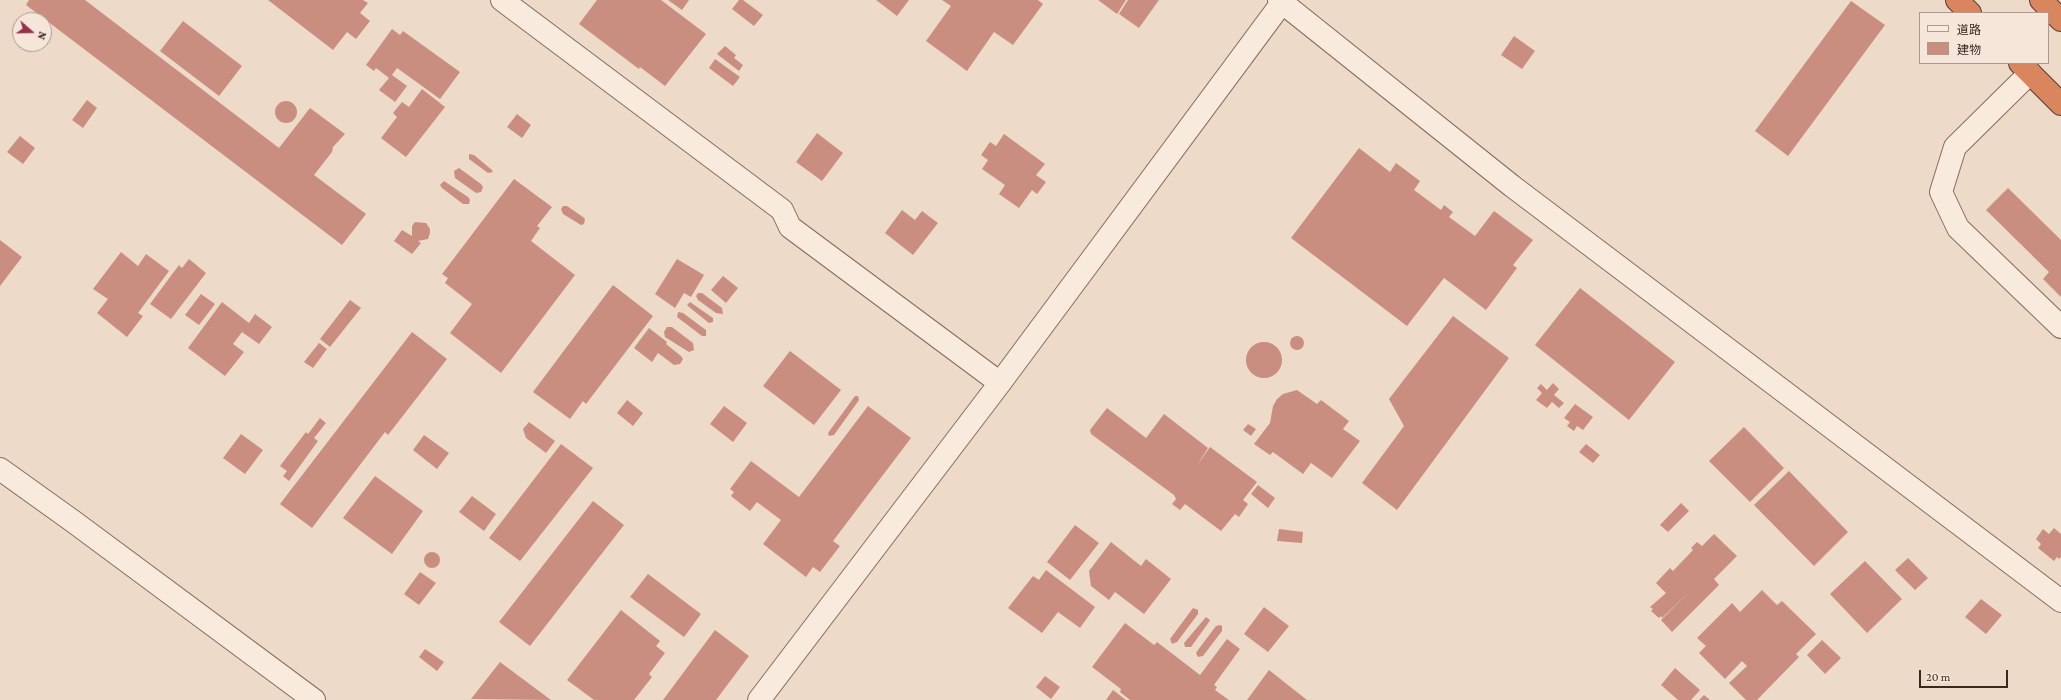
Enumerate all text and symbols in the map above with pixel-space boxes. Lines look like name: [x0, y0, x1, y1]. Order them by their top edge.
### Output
north arrow: [12, 12, 52, 52]
legend: [1919, 12, 2049, 64]
text: 道路: [1957, 23, 1981, 37]
text: N: [35, 30, 49, 41]
text: 建物: [1957, 43, 1981, 57]
scale bar: [1921, 662, 2010, 688]
text: 20 m: [1926, 670, 1950, 684]

